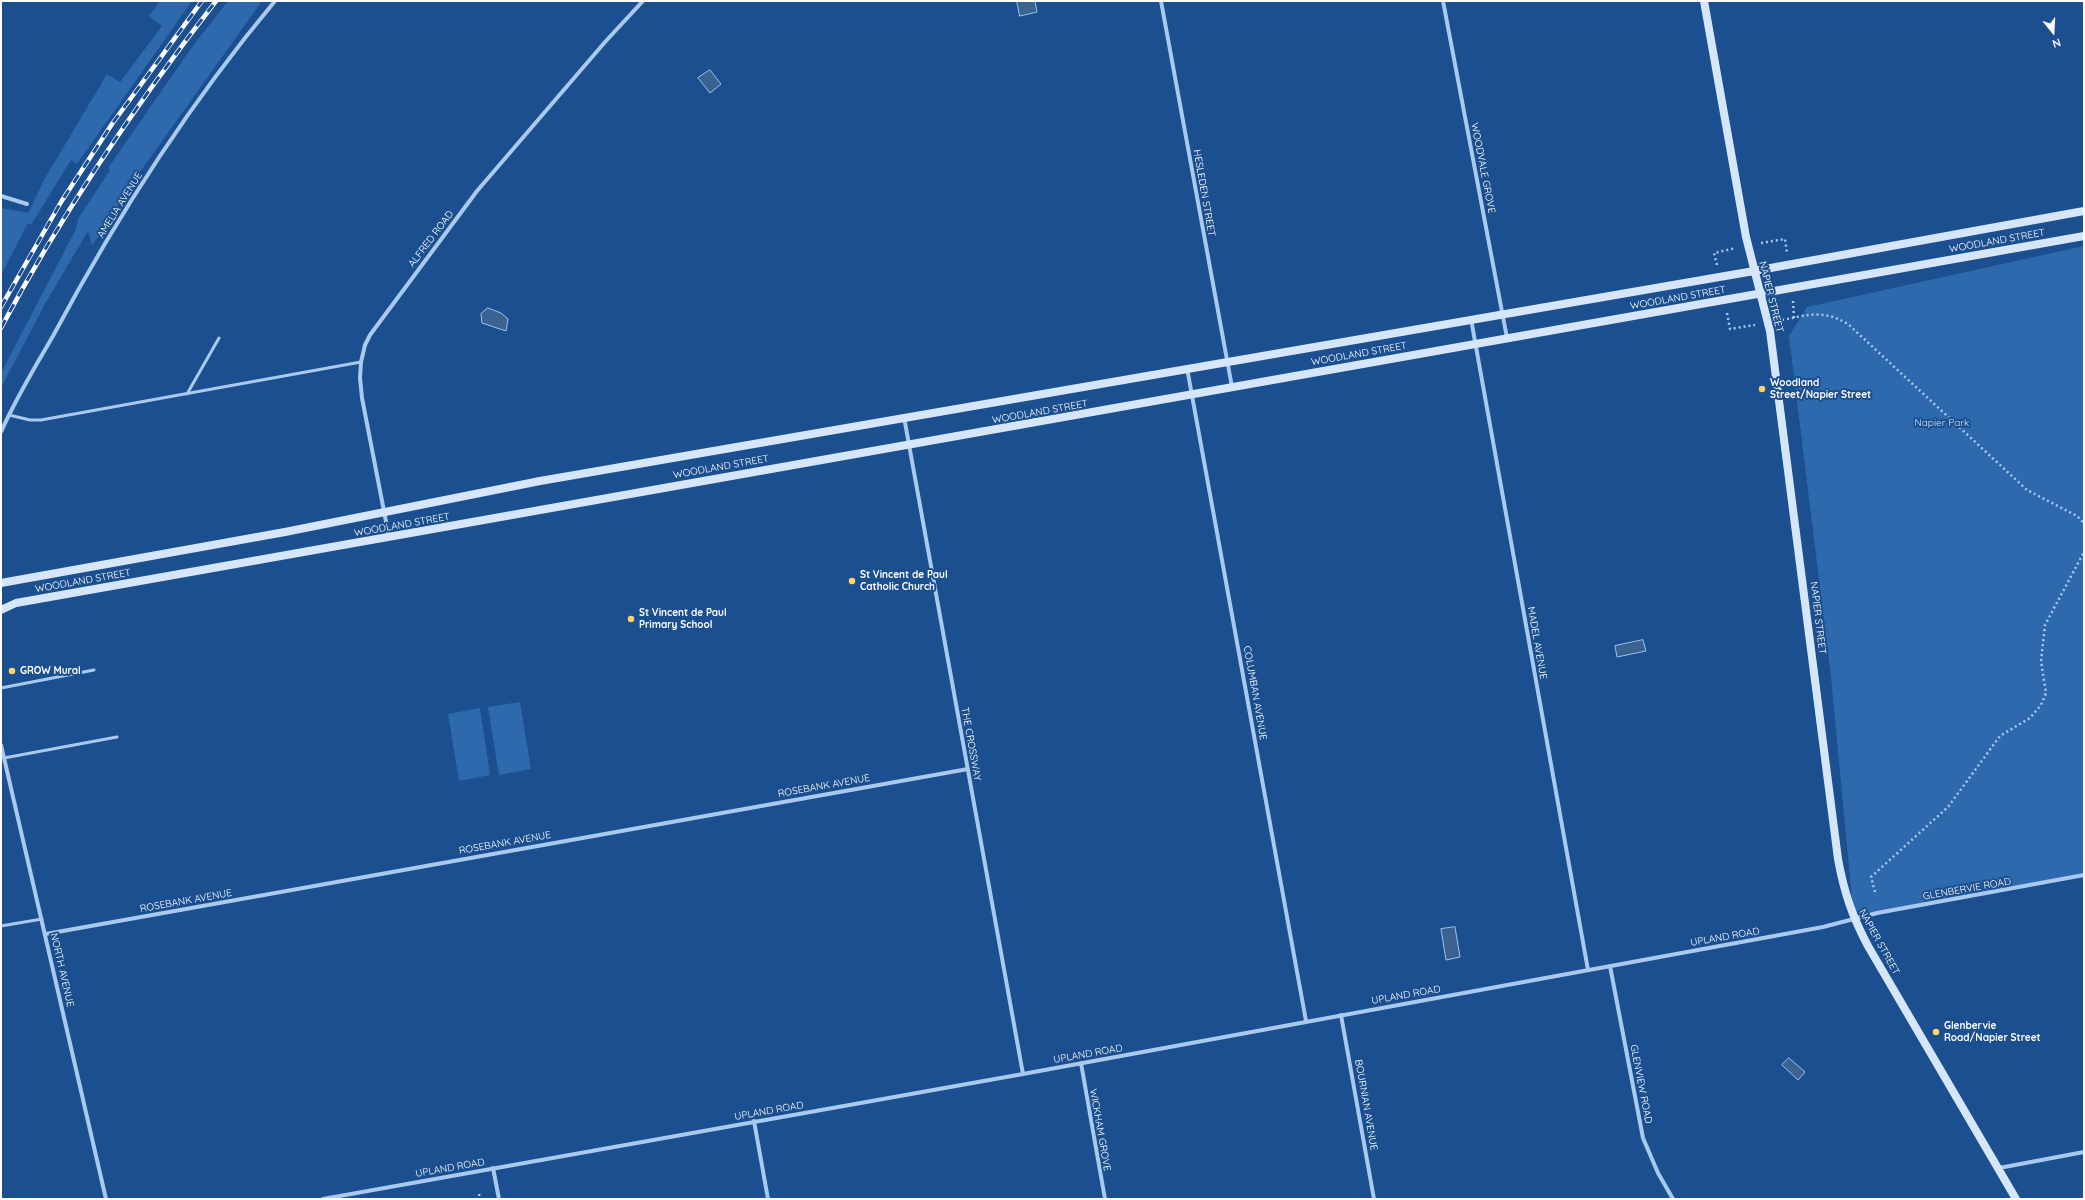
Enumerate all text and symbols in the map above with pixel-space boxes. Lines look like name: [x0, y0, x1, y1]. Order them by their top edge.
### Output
north arrow: [2033, 12, 2073, 52]
text: N: [2051, 36, 2063, 51]
street label: WOODVALE GROVE: [1468, 122, 1498, 214]
street label: HESLEDEN STREET: [1190, 149, 1218, 237]
street label: AMELIA AVENUE: [95, 170, 145, 240]
street label: ALFRED ROAD: [406, 208, 456, 270]
street label: WOODLAND STREET: [1948, 227, 2046, 255]
street label: NAPIER STREET: [1756, 260, 1786, 334]
street label: WOODLAND STREET: [1629, 284, 1727, 312]
street label: WOODLAND STREET: [1310, 340, 1408, 368]
place label: Woodland Street/Napier Street: [1770, 377, 1871, 400]
marker: Woodland Street/Napier Street: [1757, 384, 1767, 394]
street label: WOODLAND STREET: [991, 398, 1089, 426]
park label: Napier Park: [1915, 417, 1969, 429]
street label: WOODLAND STREET: [672, 453, 770, 481]
street label: WOODLAND STREET: [353, 511, 451, 539]
street label: WOODLAND STREET: [34, 567, 132, 595]
place label: St Vincent de Paul Catholic Church: [860, 569, 948, 592]
marker: St Vincent de Paul Catholic Church: [847, 576, 857, 586]
street label: NAPIER STREET: [1808, 581, 1828, 655]
street label: MADEL AVENUE: [1525, 606, 1549, 680]
place label: St Vincent de Paul Primary School: [639, 607, 727, 630]
marker: St Vincent de Paul Primary School: [626, 614, 636, 624]
street label: COLUMBAN AVENUE: [1241, 645, 1269, 741]
place label: GROW Mural: [20, 665, 81, 677]
marker: GROW Mural: [7, 666, 17, 676]
street label: THE CROSSWAY: [959, 706, 983, 782]
street label: ROSEBANK AVENUE: [777, 772, 871, 800]
street label: ROSEBANK AVENUE: [458, 829, 552, 857]
street label: GLENBERVIE ROAD: [1922, 875, 2012, 903]
street label: ROSEBANK AVENUE: [139, 887, 233, 915]
street label: NAPIER STREET: [1856, 907, 1902, 977]
street label: UPLAND ROAD: [1690, 925, 1760, 949]
street label: NORTH AVENUE: [48, 932, 76, 1008]
street label: UPLAND ROAD: [1371, 983, 1441, 1007]
place label: Glenbervie Road/Napier Street: [1944, 1020, 2041, 1044]
marker: Glenbervie Road/Napier Street: [1931, 1027, 1941, 1037]
street label: UPLAND ROAD: [1053, 1042, 1123, 1066]
street label: GLENVIEW ROAD: [1627, 1043, 1655, 1125]
street label: BOURNIAN AVENUE: [1352, 1059, 1380, 1151]
street label: WICKHAM GROVE: [1087, 1088, 1113, 1172]
street label: UPLAND ROAD: [734, 1099, 804, 1123]
street label: UPLAND ROAD: [415, 1156, 485, 1180]

